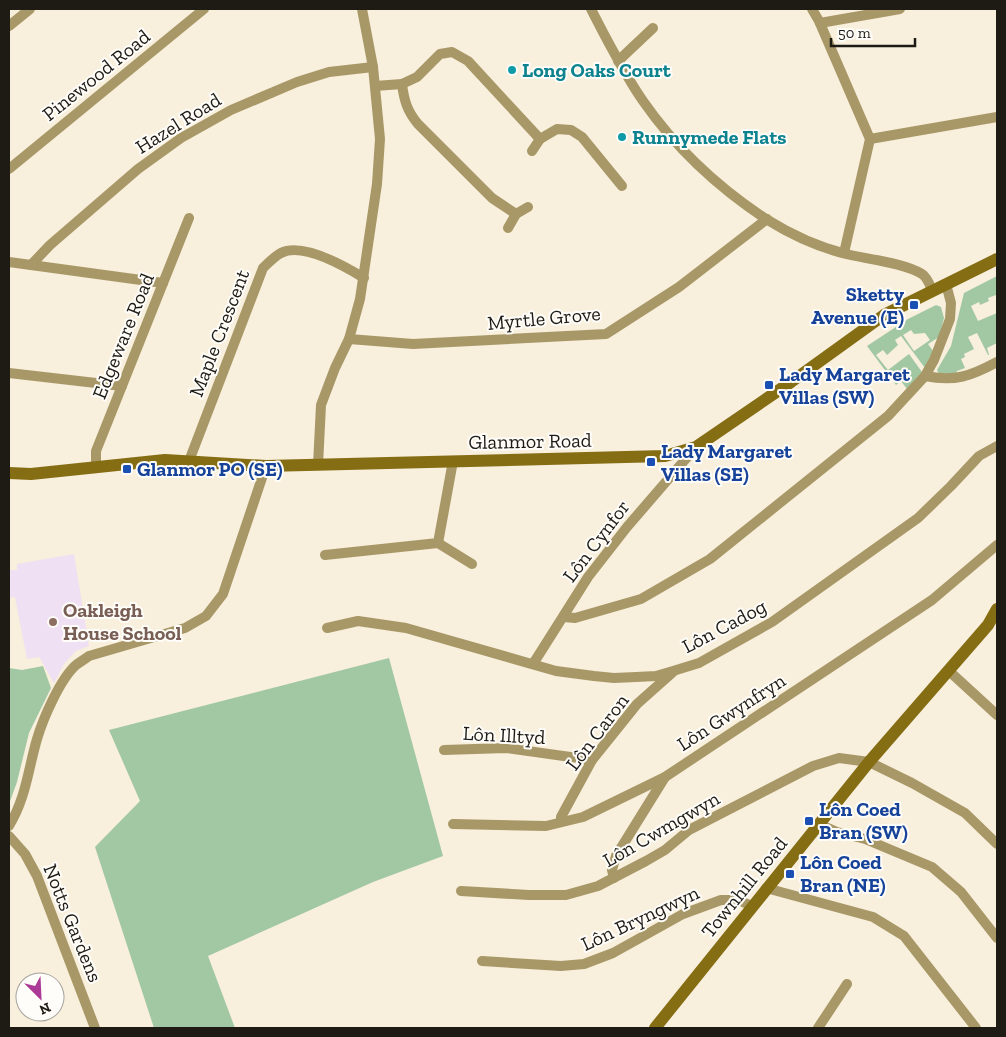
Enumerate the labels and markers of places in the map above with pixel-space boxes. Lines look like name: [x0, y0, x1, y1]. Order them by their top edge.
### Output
place label: Long Oaks Court: [522, 58, 672, 82]
marker: Long Oaks Court: [506, 64, 518, 76]
place label: Runnymede Flats: [632, 125, 787, 149]
marker: Runnymede Flats: [616, 131, 628, 143]
place label: Sketty Avenue (E): [811, 282, 904, 329]
marker: Sketty Avenue (E): [908, 299, 920, 311]
place label: Lady Margaret Villas (SW): [779, 362, 911, 409]
marker: Lady Margaret Villas (SW): [763, 379, 775, 391]
place label: Lady Margaret Villas (SE): [661, 439, 793, 486]
marker: Lady Margaret Villas (SE): [645, 456, 657, 468]
place label: Glanmor PO (SE): [137, 457, 283, 481]
marker: Glanmor PO (SE): [121, 463, 133, 475]
place label: Oakleigh House School: [63, 598, 182, 645]
marker: Oakleigh House School: [47, 616, 59, 628]
place label: Lôn Coed Bran (SW): [819, 797, 908, 844]
marker: Lôn Coed Bran (SW): [803, 815, 815, 827]
place label: Lôn Coed Bran (NE): [800, 850, 886, 897]
marker: Lôn Coed Bran (NE): [784, 868, 796, 880]

